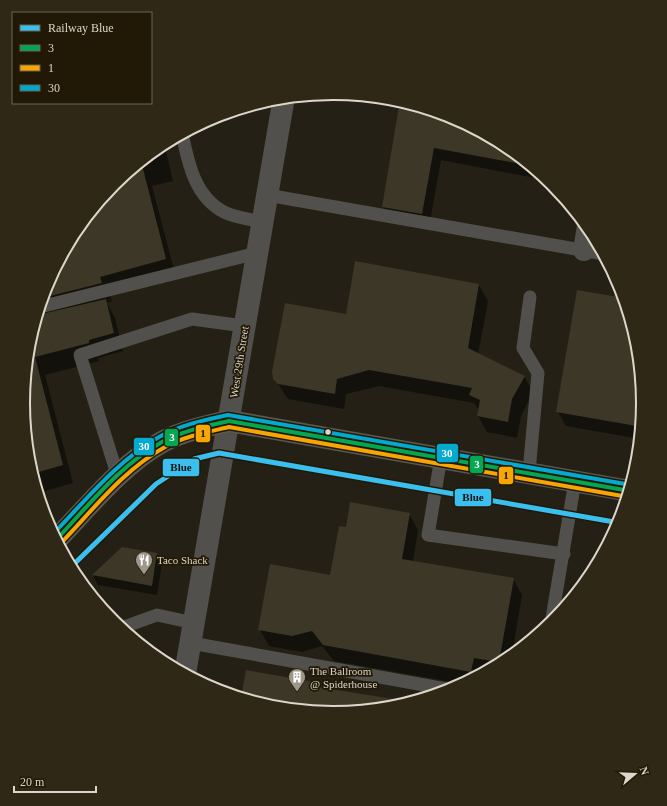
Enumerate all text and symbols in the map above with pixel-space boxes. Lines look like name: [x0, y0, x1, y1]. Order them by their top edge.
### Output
legend: [12, 12, 152, 104]
text: Railway Blue: [48, 21, 114, 35]
text: 3: [48, 41, 54, 55]
text: 1: [48, 61, 54, 75]
text: 30: [48, 81, 60, 95]
street label: West 29th Street: [227, 325, 251, 399]
line badge: 1: [195, 424, 211, 443]
text: 1: [200, 427, 206, 439]
unlabelled marker: [323, 427, 333, 437]
line badge: 3: [164, 428, 179, 447]
text: 3: [169, 431, 175, 443]
line badge: 30: [133, 437, 155, 456]
text: 30: [139, 440, 150, 452]
line badge: 30: [436, 443, 459, 463]
text: 30: [442, 447, 453, 459]
line badge: 3: [469, 455, 484, 474]
line badge: Blue: [162, 458, 200, 477]
text: 3: [474, 458, 480, 470]
text: Blue: [170, 461, 192, 473]
line badge: 1: [498, 466, 514, 485]
text: 1: [503, 469, 509, 481]
line badge: Blue: [454, 488, 492, 507]
text: Blue: [462, 491, 484, 503]
restaurant icon: Taco Shack: [134, 550, 154, 575]
place label: Taco Shack: [157, 554, 208, 566]
place label: The Ballroom @ Spiderhouse: [310, 665, 377, 690]
building icon: The Ballroom @ Spiderhouse: [287, 667, 307, 692]
north arrow: [615, 754, 655, 794]
text: N: [637, 765, 651, 777]
scale bar: [14, 768, 96, 794]
text: 20 m: [20, 775, 45, 789]

